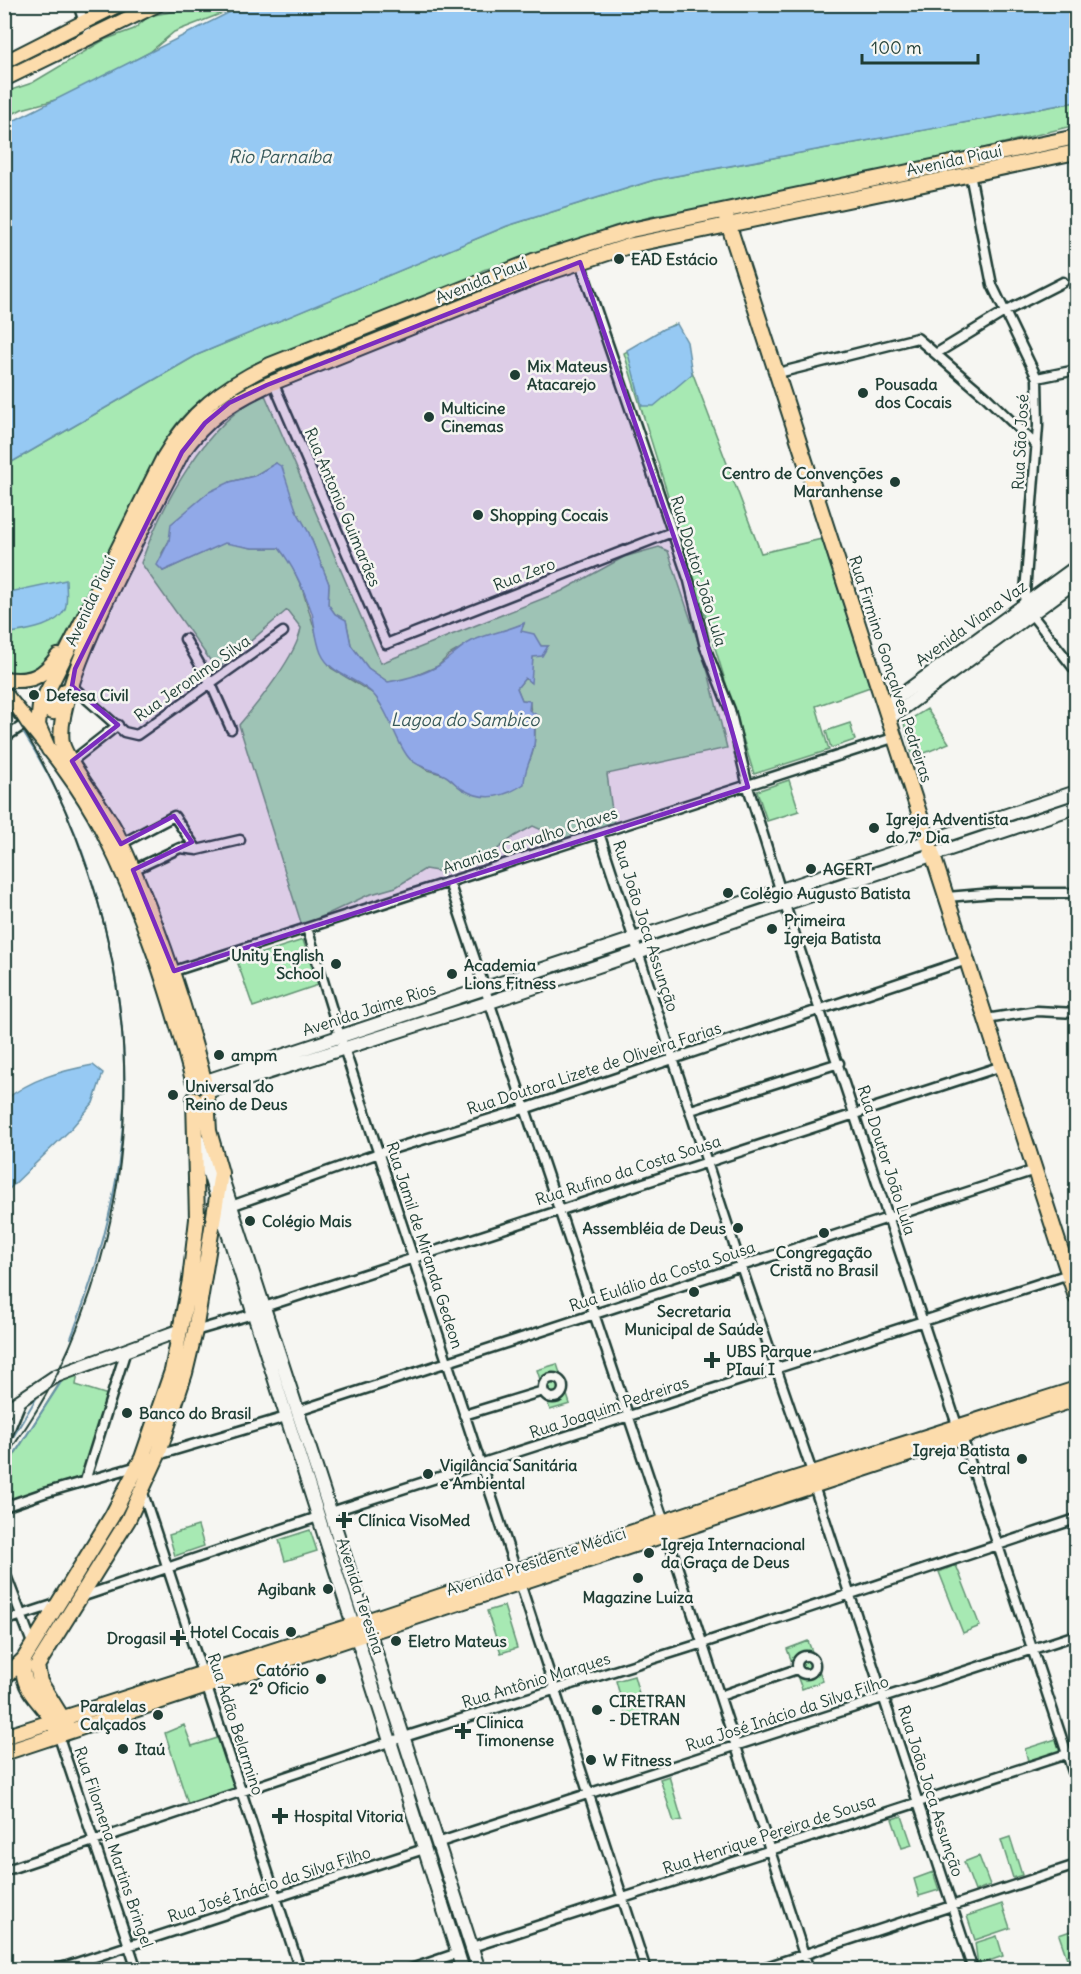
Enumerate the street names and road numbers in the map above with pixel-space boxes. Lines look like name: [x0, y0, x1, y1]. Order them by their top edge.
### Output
street label: Avenida Piauí: [905, 140, 1004, 180]
street label: Avenida Piauí: [432, 252, 530, 307]
street label: Rua São José: [1007, 394, 1033, 490]
street label: Rua Antonio Guimarães: [300, 425, 386, 589]
street label: Rua Doutor João Lula: [667, 493, 731, 649]
street label: Avenida Piauí: [60, 552, 120, 649]
street label: Rua Zero: [490, 553, 558, 595]
street label: Rua Firmino Gonçalves Pedreiras: [845, 553, 937, 785]
street label: Avenida Viana Vaz: [911, 576, 1031, 670]
street label: Rua Jeronimo Silva: [130, 631, 254, 725]
street label: Ananias Carvalho Chaves: [440, 802, 620, 878]
street label: Rua João Joca Assunção: [609, 838, 683, 1014]
street label: Avenida Jaime Rios: [300, 978, 438, 1040]
street label: Rua Doutora Lizete de Oliveira Farias: [464, 1017, 724, 1119]
street label: Rua Doutor João Lula: [853, 1083, 921, 1237]
street label: Rua Rufino da Costa Sousa: [533, 1131, 723, 1209]
street label: Rua Jamil de Miranda Gedeon: [382, 1139, 468, 1351]
street label: Rua Eulálio da Costa Sousa: [566, 1236, 758, 1316]
street label: Rua Joaquim Pedreiras: [527, 1372, 691, 1442]
street label: Avenida Presidente Médici: [444, 1522, 628, 1600]
street label: Avenida Teresina: [333, 1535, 389, 1657]
street label: Rua Antônio Marques: [459, 1648, 613, 1712]
street label: Rua Adão Belarmino: [204, 1650, 268, 1798]
street label: Rua José Inácio da Silva Filho: [683, 1671, 891, 1755]
street label: Rua João Joca Assunção: [894, 1703, 968, 1879]
street label: Rua Filomena Martins Bringel: [70, 1744, 158, 1950]
street label: Rua Henrique Pereira de Sousa: [660, 1790, 878, 1878]
street label: Rua José Inácio da Silva Filho: [165, 1842, 373, 1926]

